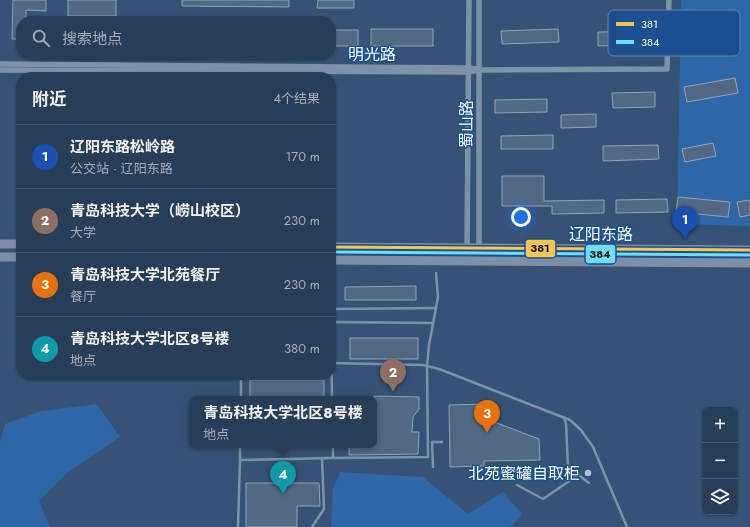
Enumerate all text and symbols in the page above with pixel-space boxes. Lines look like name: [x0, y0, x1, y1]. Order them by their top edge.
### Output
legend: [608, 10, 740, 56]
search box: [16, 16, 336, 60]
text: 381: [641, 16, 658, 32]
icon: search: [30, 27, 52, 49]
text: 搜索地点: [62, 28, 122, 50]
text: 384: [641, 34, 660, 50]
street label: 明光路: [348, 43, 396, 66]
text: 附近: [32, 87, 66, 111]
text: 4个结果: [273, 89, 320, 108]
street label: 蜀山路: [455, 100, 478, 148]
text: 辽阳东路松岭路: [70, 136, 175, 158]
text: 1: [42, 147, 48, 166]
text: 170 m: [285, 147, 320, 166]
text: 公交站 · 辽阳东路: [70, 159, 173, 178]
text: 青岛科技大学（崂山校区）: [70, 200, 250, 222]
pin: 1: [672, 206, 698, 239]
your location: [511, 207, 531, 227]
text: 2: [41, 211, 49, 230]
text: 230 m: [284, 211, 320, 230]
text: 大学: [70, 223, 96, 242]
street label: 辽阳东路: [569, 223, 633, 246]
line badge: 381: [525, 239, 556, 258]
text: 381: [530, 240, 550, 256]
line badge: 384: [585, 244, 616, 264]
text: 384: [589, 246, 611, 262]
text: 青岛科技大学北苑餐厅: [70, 264, 220, 286]
text: 3: [41, 275, 49, 294]
text: 230 m: [284, 275, 320, 294]
text: 餐厅: [70, 287, 96, 306]
text: 青岛科技大学北区8号楼: [70, 328, 229, 350]
text: 4: [40, 339, 50, 358]
text: 380 m: [284, 339, 320, 358]
text: 地点: [70, 351, 96, 370]
pin: 2: [380, 359, 406, 392]
popup: [189, 396, 377, 448]
pin: 3: [474, 400, 500, 433]
text: 青岛科技大学北区8号楼: [203, 402, 363, 424]
map controls: [702, 407, 738, 515]
button: +: [702, 407, 738, 443]
text: 地点: [203, 425, 229, 444]
button: −: [702, 443, 738, 479]
pin: 4: [270, 461, 296, 494]
place label: 北苑蜜罐自取柜: [468, 462, 580, 485]
marker: 北苑蜜罐自取柜: [583, 468, 593, 478]
button: layers: [702, 479, 738, 515]

